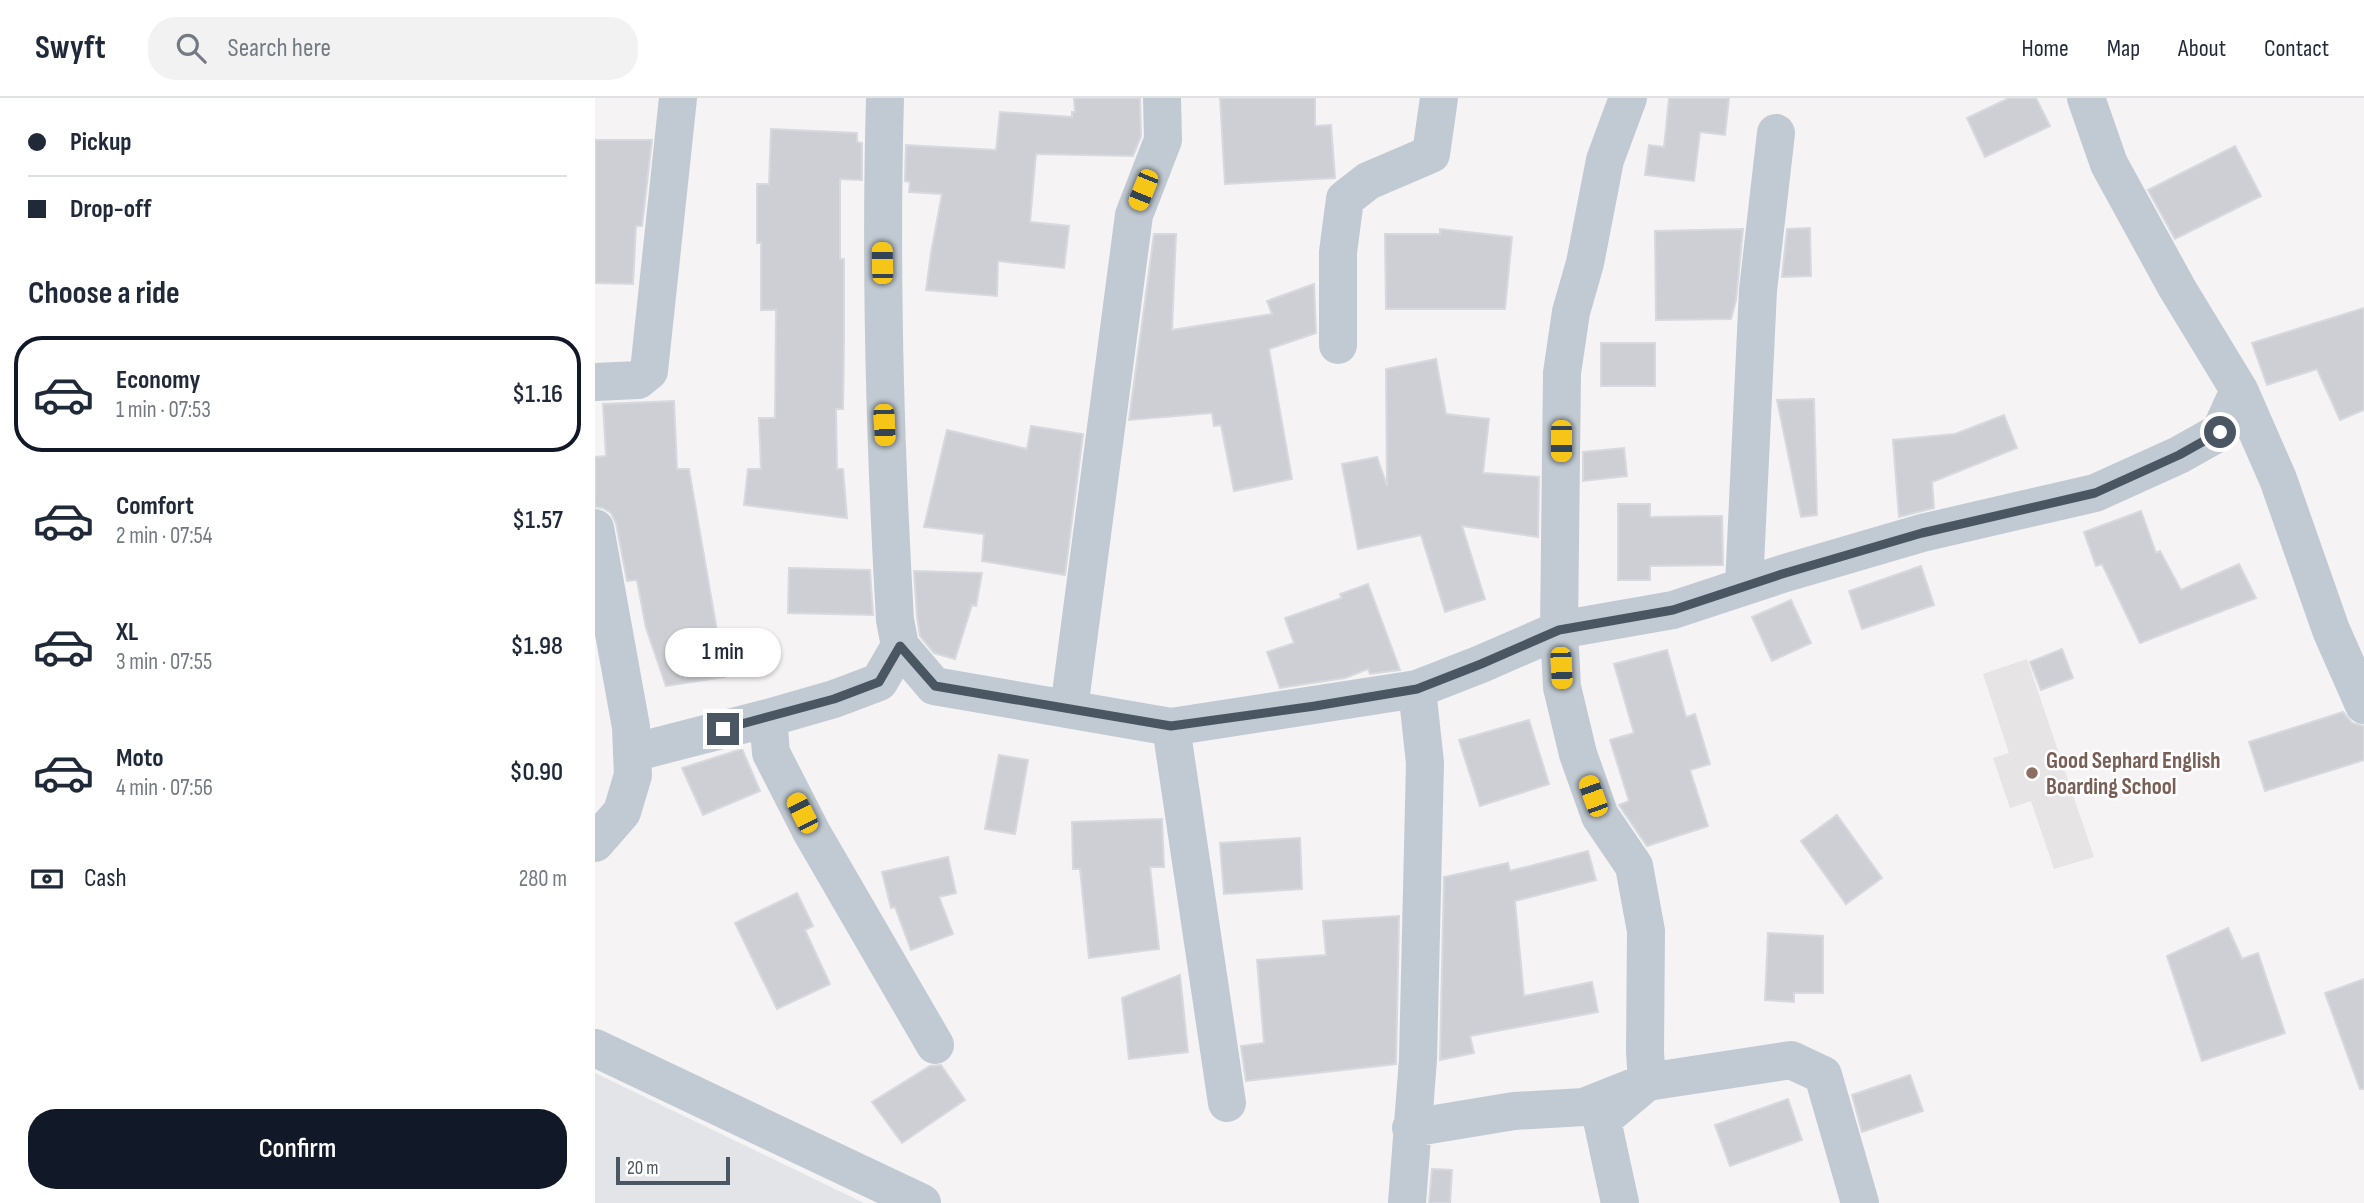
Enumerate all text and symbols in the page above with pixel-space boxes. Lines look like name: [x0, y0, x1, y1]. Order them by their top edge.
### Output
search box: [148, 17, 638, 80]
text: Swyft: [35, 28, 106, 68]
icon: search: [172, 29, 210, 67]
text: Search here: [228, 33, 331, 64]
text: Home: [2021, 34, 2069, 63]
text: Map: [2107, 34, 2140, 63]
text: About: [2178, 34, 2226, 63]
text: Contact: [2264, 34, 2329, 63]
text: Pickup: [70, 127, 132, 158]
car: [1126, 167, 1161, 213]
text: Drop-off: [70, 194, 151, 225]
car: [872, 242, 893, 284]
text: Choose a ride: [28, 274, 180, 313]
icon: car: [32, 363, 95, 426]
text: Economy: [116, 365, 200, 396]
text: $1.16: [512, 379, 563, 410]
text: 1 min · 07:53: [116, 396, 211, 424]
car: [873, 403, 896, 447]
route start: [2204, 416, 2236, 448]
car: [1551, 420, 1572, 462]
icon: car: [32, 489, 95, 552]
text: Comfort: [116, 491, 194, 522]
text: $1.57: [512, 505, 563, 536]
text: 2 min · 07:54: [116, 522, 212, 550]
icon: car: [32, 615, 95, 678]
text: XL: [116, 617, 138, 648]
callout: 1 min: [665, 628, 781, 676]
text: $1.98: [510, 631, 563, 662]
text: 1 min: [702, 638, 744, 666]
car: [1550, 646, 1573, 690]
text: 3 min · 07:55: [116, 648, 212, 676]
route end: [707, 713, 739, 745]
icon: car: [32, 741, 95, 804]
text: Moto: [116, 743, 164, 774]
place label: Good Sephard English Boarding School: [2046, 747, 2221, 801]
text: $0.90: [509, 757, 563, 788]
marker: Good Sephard English Boarding School: [2024, 765, 2040, 781]
car: [1576, 773, 1611, 819]
text: 4 min · 07:56: [116, 774, 213, 802]
car: [784, 790, 821, 836]
icon: cash: [28, 860, 66, 898]
text: Cash: [84, 863, 127, 894]
text: 280 m: [519, 865, 567, 893]
button: Confirm: [28, 1109, 567, 1189]
scale bar: [616, 1154, 730, 1186]
text: 20 m: [627, 1157, 659, 1180]

